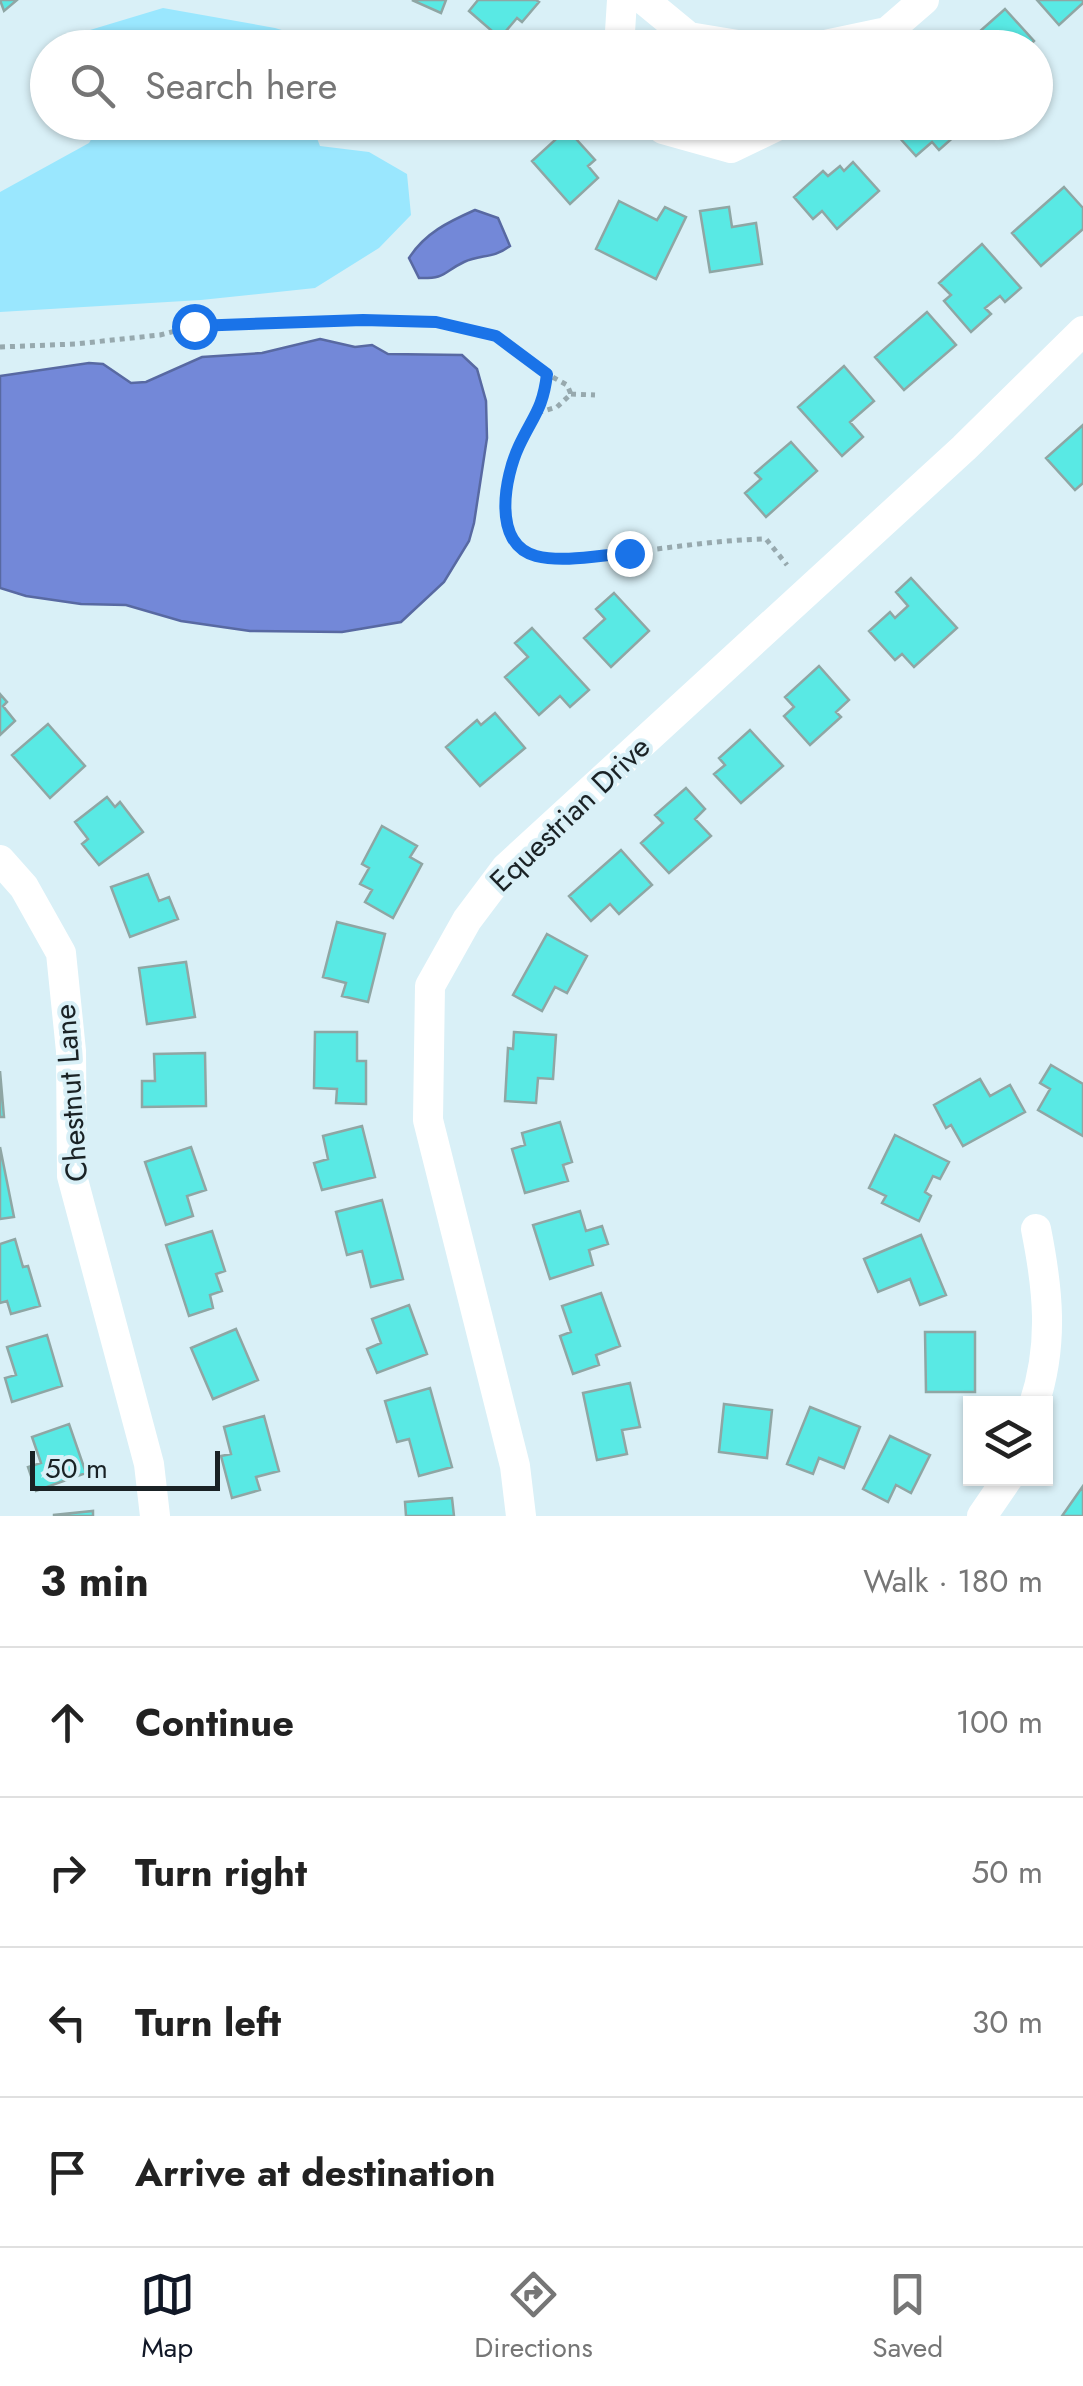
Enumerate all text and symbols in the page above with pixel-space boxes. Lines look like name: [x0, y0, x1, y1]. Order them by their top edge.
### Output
search box: [30, 30, 1053, 140]
icon: search: [65, 58, 120, 113]
text: Search here: [145, 58, 337, 113]
route start: [172, 304, 218, 350]
route end: [607, 531, 653, 577]
street label: Equestrian Drive: [480, 726, 659, 901]
street label: Chestnut Lane: [43, 1003, 98, 1183]
map controls: [963, 1396, 1053, 1486]
button: layers: [963, 1396, 1053, 1486]
scale bar: [30, 1446, 220, 1490]
text: 50 m: [45, 1448, 108, 1489]
text: 3 min: [40, 1551, 149, 1612]
text: Walk · 180 m: [863, 1558, 1043, 1604]
icon: ahead: [40, 1695, 95, 1750]
text: Continue: [135, 1695, 294, 1750]
text: 100 m: [956, 1699, 1043, 1745]
icon: right: [40, 1845, 95, 1900]
text: Turn right: [135, 1845, 307, 1900]
text: 50 m: [971, 1849, 1043, 1895]
icon: left: [40, 1995, 95, 2050]
text: Turn left: [135, 1995, 281, 2050]
text: 30 m: [972, 1999, 1043, 2045]
icon: arrive: [40, 2145, 95, 2200]
text: Arrive at destination: [135, 2145, 496, 2200]
tab: Map: [140, 2267, 195, 2368]
tab: Directions: [474, 2267, 593, 2368]
tab: Saved: [872, 2267, 943, 2368]

